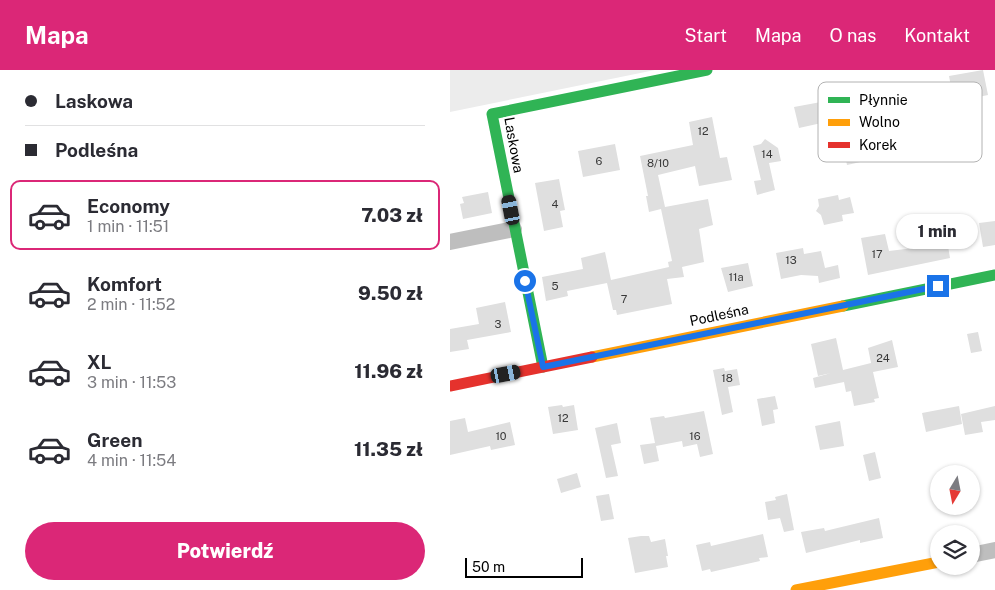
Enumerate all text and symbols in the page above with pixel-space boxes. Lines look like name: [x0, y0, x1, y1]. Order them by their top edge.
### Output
text: Mapa: [25, 21, 89, 49]
text: Start: [685, 25, 727, 46]
text: Mapa: [755, 25, 801, 46]
text: O nas: [829, 25, 876, 46]
text: Kontakt: [904, 25, 970, 46]
legend: [818, 82, 982, 162]
text: Laskowa: [55, 90, 133, 112]
text: Płynnie: [859, 92, 908, 108]
text: Wolno: [859, 114, 900, 130]
street label: Laskowa: [501, 116, 527, 174]
house number: 12: [697, 125, 709, 137]
text: Korek: [859, 137, 897, 153]
text: Podleśna: [55, 139, 138, 161]
house number: 14: [761, 148, 773, 160]
house number: 6: [596, 155, 603, 167]
house number: 8/10: [647, 157, 669, 169]
icon: car: [27, 193, 72, 238]
car: [500, 194, 521, 226]
text: Economy: [87, 195, 170, 217]
house number: 4: [552, 198, 559, 210]
text: 7.03 zł: [361, 204, 423, 226]
callout: 1 min: [897, 214, 979, 248]
text: 1 min · 11:51: [87, 217, 169, 236]
text: 1 min: [917, 222, 957, 241]
house number: 17: [871, 248, 883, 260]
house number: 13: [785, 254, 797, 266]
route start: [514, 270, 536, 292]
icon: car: [27, 271, 72, 316]
house number: 11a: [728, 271, 744, 283]
text: Komfort: [87, 273, 162, 295]
route end: [927, 275, 949, 297]
house number: 5: [551, 280, 559, 292]
text: 9.50 zł: [358, 282, 423, 304]
house number: 7: [621, 293, 628, 305]
text: 2 min · 11:52: [87, 295, 175, 314]
street label: Podleśna: [688, 301, 750, 329]
house number: 3: [495, 318, 502, 330]
icon: car: [27, 349, 72, 394]
text: XL: [87, 351, 112, 373]
house number: 24: [876, 352, 890, 364]
text: 11.96 zł: [354, 360, 423, 382]
car: [489, 364, 522, 384]
house number: 18: [721, 372, 733, 384]
text: 3 min · 11:53: [87, 373, 176, 392]
house number: 12: [557, 412, 569, 424]
icon: car: [27, 427, 72, 472]
text: Green: [87, 429, 142, 451]
house number: 10: [495, 430, 507, 442]
house number: 16: [689, 430, 701, 442]
text: 11.35 zł: [354, 438, 423, 460]
text: 4 min · 11:54: [87, 451, 176, 470]
north arrow: [930, 465, 980, 515]
map controls: [930, 465, 980, 575]
button: Potwierdź: [25, 522, 425, 580]
button: layers: [930, 525, 980, 575]
scale bar: [465, 555, 582, 578]
text: 50 m: [472, 559, 505, 575]

